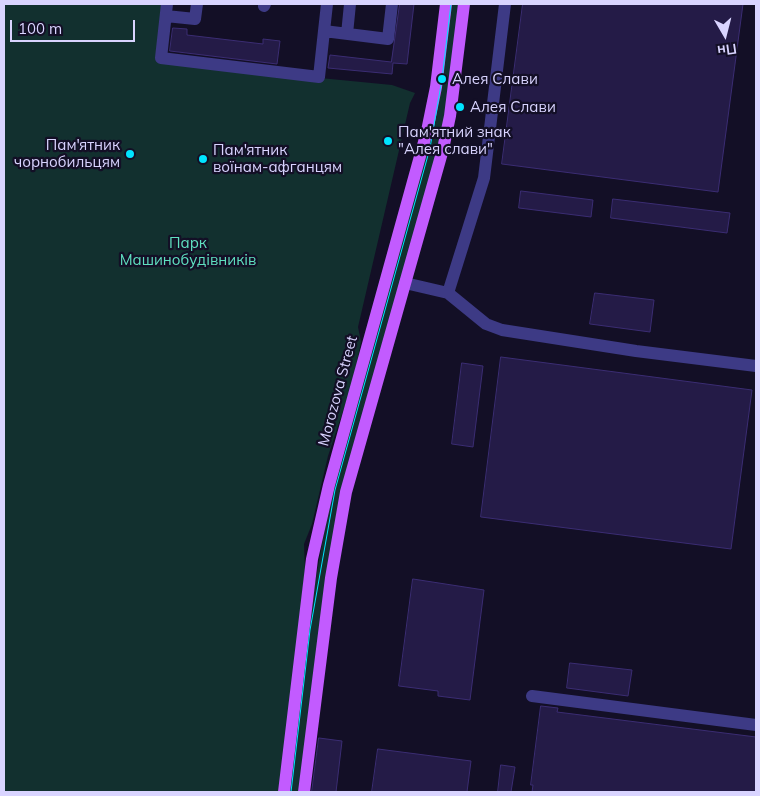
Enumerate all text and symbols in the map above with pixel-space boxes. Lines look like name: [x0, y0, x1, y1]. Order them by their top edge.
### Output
scale bar: [12, 10, 138, 42]
north arrow: [700, 10, 750, 60]
text: 100 m: [18, 19, 62, 38]
text: Пн: [716, 40, 738, 60]
place label: Алея Слави: [452, 70, 538, 88]
marker: Алея Слави: [436, 73, 448, 85]
place label: Aлея Слави: [470, 98, 556, 116]
marker: Aлея Слави: [454, 101, 466, 113]
place label: Пам'ятний знак "Алея слави": [398, 123, 511, 158]
marker: Пам'ятний знак "Алея слави": [382, 135, 394, 147]
place label: Пам'ятник чорнобильцям: [14, 136, 120, 171]
place label: Пам'ятник воїнам-афганцям: [213, 141, 342, 176]
marker: Пам'ятник чорнобильцям: [124, 148, 136, 160]
marker: Пам'ятник воїнам-афганцям: [197, 153, 209, 165]
park label: Парк Машинобудівників: [120, 234, 256, 269]
street label: Morozova Street: [315, 334, 361, 448]

